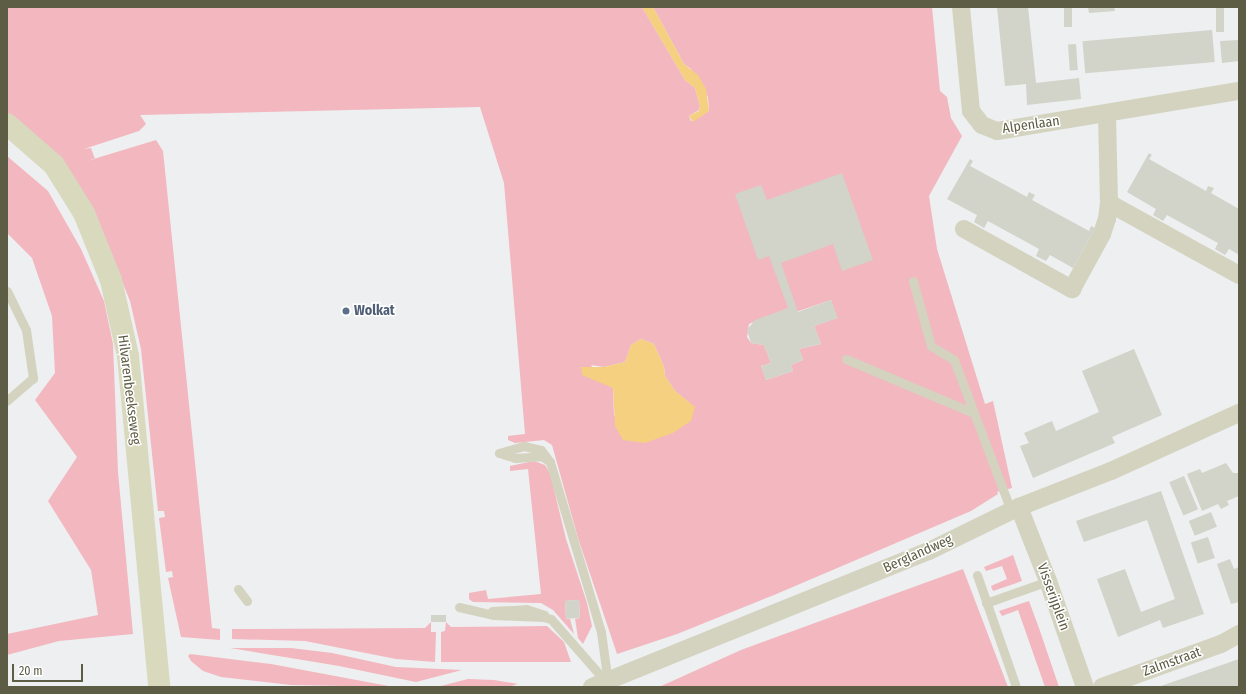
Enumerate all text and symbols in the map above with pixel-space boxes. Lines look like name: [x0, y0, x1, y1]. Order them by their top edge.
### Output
street label: Alpenlaan: [1001, 113, 1061, 137]
place label: Wolkat: [354, 303, 395, 319]
marker: Wolkat: [341, 306, 351, 316]
street label: Hilvarenbeekseweg: [114, 334, 144, 446]
street label: Berglandweg: [881, 531, 955, 577]
street label: Visserijplein: [1033, 561, 1073, 633]
street label: Zalmstraat: [1141, 644, 1203, 680]
scale bar: [14, 656, 85, 682]
text: 20 m: [19, 664, 43, 678]

